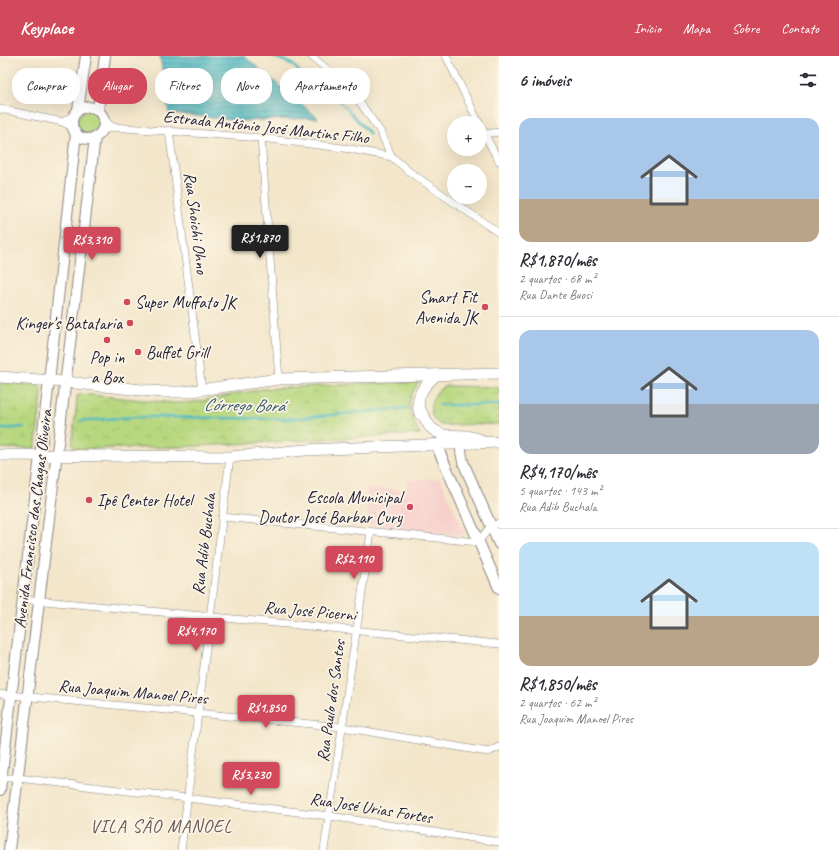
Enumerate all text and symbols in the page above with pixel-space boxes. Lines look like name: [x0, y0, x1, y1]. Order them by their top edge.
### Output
text: Keyplace: [20, 16, 73, 40]
text: Início: [634, 20, 661, 37]
text: Mapa: [683, 20, 710, 37]
text: Sobre: [732, 20, 759, 37]
text: Contato: [781, 20, 819, 37]
chip: Comprar: [12, 68, 80, 104]
chip: Alugar: [88, 68, 147, 104]
chip: Filtros: [155, 68, 213, 104]
chip: Novo: [221, 68, 272, 104]
chip: Apartamento: [280, 68, 370, 104]
icon: filters: [797, 69, 819, 91]
text: 6 imóveis: [519, 70, 571, 91]
street label: Estrada Antônio José Martins Filho: [162, 106, 371, 148]
map controls: [447, 116, 487, 204]
button: +: [447, 116, 487, 156]
icon: home: [633, 144, 705, 216]
button: −: [447, 164, 487, 204]
street label: Rua Shoichi Ohno: [179, 171, 213, 276]
pin: R$1,870: [223, 225, 297, 259]
pin: R$3,310: [55, 227, 129, 261]
text: R$1,870: [241, 230, 279, 246]
text: R$3,310: [73, 232, 111, 248]
text: R$1,870/mês: [519, 250, 597, 271]
text: 2 quartos · 68 m²: [519, 271, 596, 287]
place label: Smart Fit Avenida JK: [415, 287, 480, 328]
text: Rua Dante Buosi: [519, 287, 592, 303]
place label: Super Muffato JK: [135, 292, 238, 313]
marker: Super Muffato JK: [122, 297, 132, 307]
marker: Smart Fit Avenida JK: [480, 302, 490, 312]
place label: Kinger's Batataria: [15, 313, 123, 334]
marker: Kinger's Batataria: [125, 318, 135, 328]
marker: Pop in a Box: [102, 335, 112, 345]
place label: Buffet Grill: [146, 342, 212, 363]
place label: Pop in a Box: [90, 347, 125, 388]
marker: Buffet Grill: [133, 347, 143, 357]
icon: home: [633, 356, 705, 428]
water label: Córrego Borá: [203, 393, 289, 417]
street label: Avenida Francisco das Chagas Oliveira: [9, 407, 57, 629]
text: R$4,170/mês: [519, 462, 597, 483]
text: 5 quartos · 143 m²: [519, 483, 602, 499]
place label: Escola Municipal Doutor José Barbar Cury: [258, 487, 405, 528]
place label: Ipê Center Hotel: [97, 490, 195, 511]
street label: Rua Adib Buchala: [187, 490, 221, 596]
marker: Ipê Center Hotel: [84, 495, 94, 505]
text: Rua Adib Buchala: [519, 499, 597, 515]
marker: Escola Municipal Doutor José Barbar Cury: [405, 502, 415, 512]
pin: R$2,110: [317, 546, 391, 580]
text: R$2,110: [335, 551, 373, 567]
icon: home: [633, 568, 705, 640]
street label: Rua José Picerni: [263, 597, 360, 626]
pin: R$4,170: [159, 618, 233, 652]
text: R$4,170: [177, 623, 215, 639]
street label: Rua Paulo dos Santos: [312, 637, 350, 763]
text: R$1,850/mês: [519, 674, 596, 695]
street label: Rua Joaquim Manoel Pires: [58, 675, 211, 709]
pin: R$1,850: [229, 695, 303, 729]
text: 2 quartos · 62 m²: [519, 695, 596, 711]
text: R$1,850: [247, 700, 285, 716]
text: Rua Joaquim Manoel Pires: [519, 711, 633, 727]
pin: R$3,230: [214, 762, 288, 796]
text: R$3,230: [232, 767, 270, 783]
street label: Rua José Urias Fortes: [308, 788, 435, 828]
district label: VILA SÃO MANOEL: [90, 815, 232, 837]

